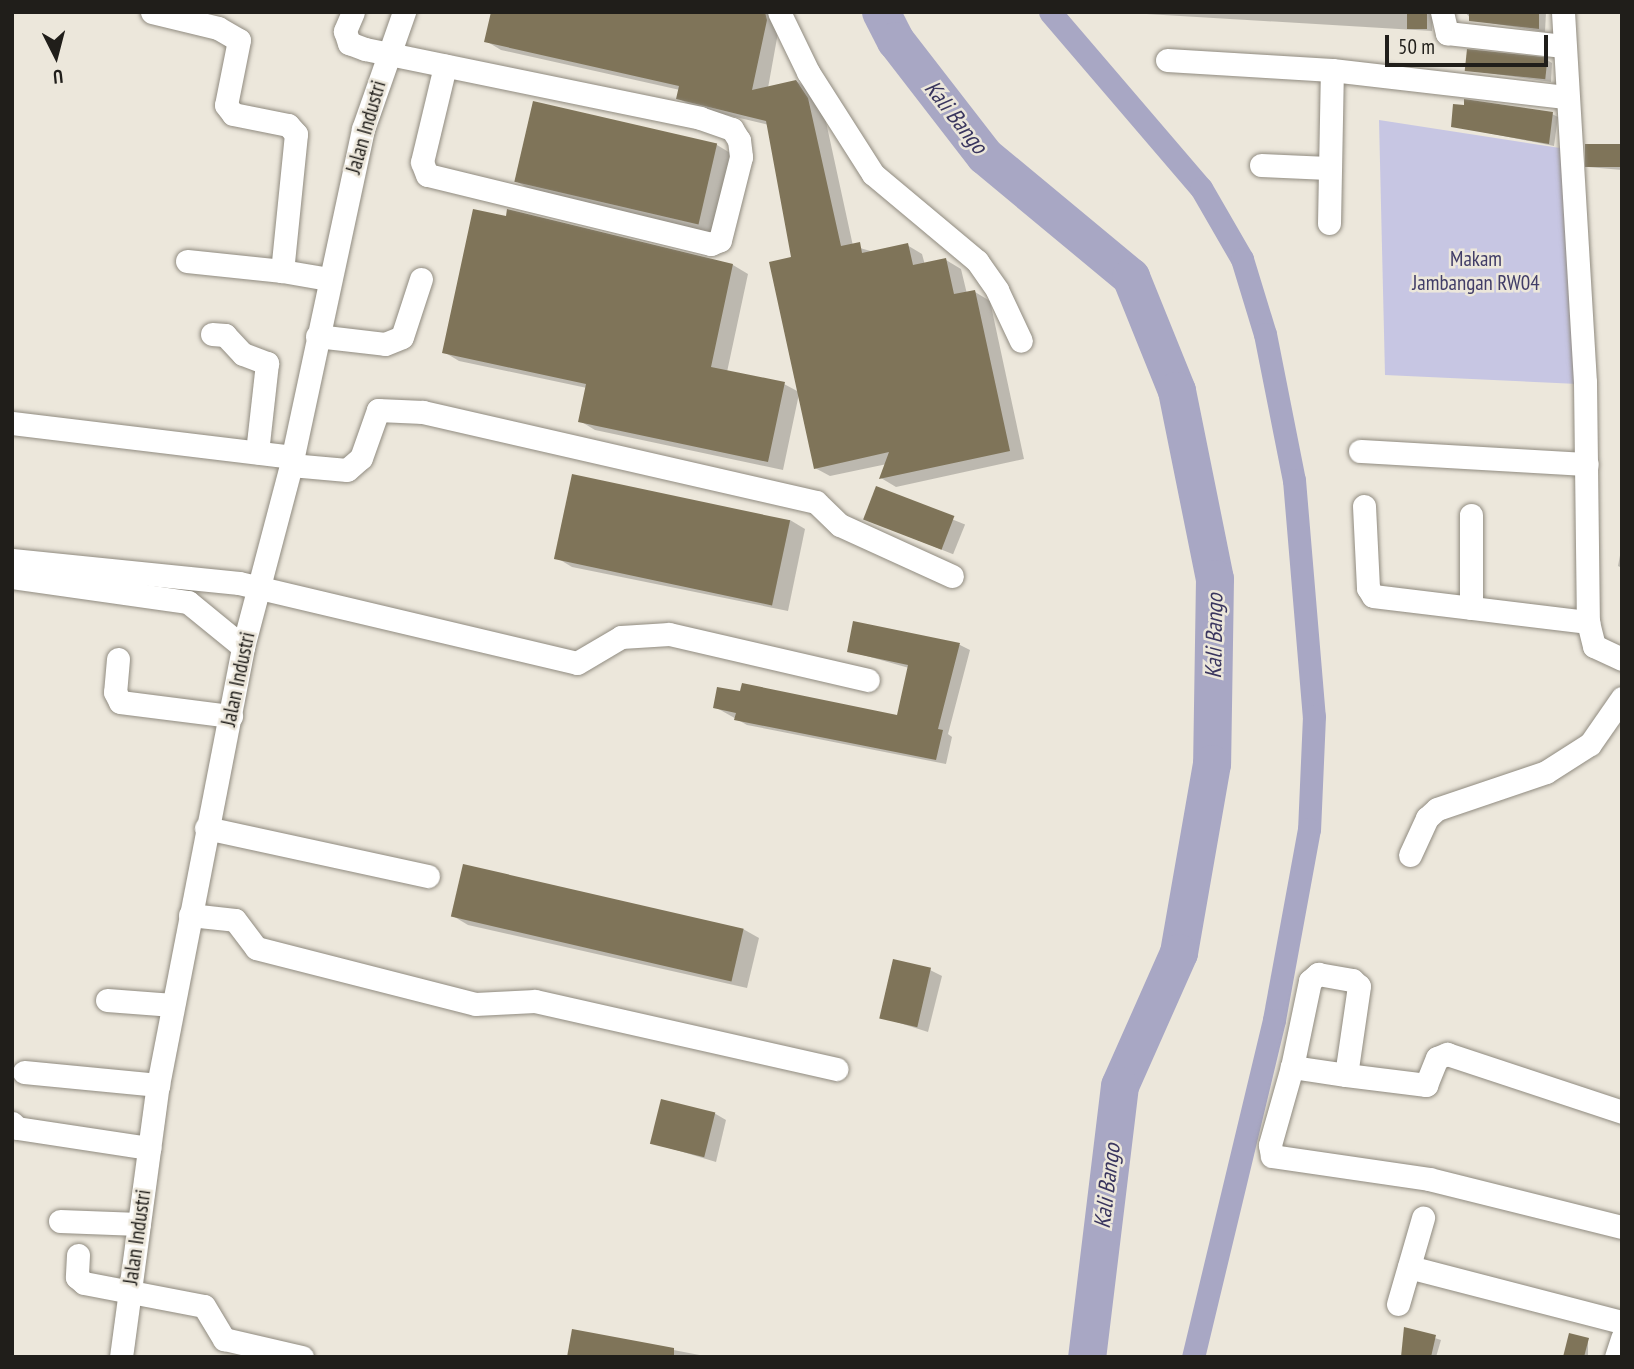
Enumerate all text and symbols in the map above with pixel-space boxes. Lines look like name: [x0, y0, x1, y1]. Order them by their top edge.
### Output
north arrow: [21, 21, 91, 91]
scale bar: [1389, 21, 1552, 65]
text: 50 m: [1398, 33, 1435, 60]
text: U: [52, 64, 64, 89]
water label: Kali Bango: [919, 75, 993, 159]
street label: Jalan Industri: [341, 77, 391, 177]
park label: Makam Jambangan RW04: [1412, 246, 1540, 296]
water label: Kali Bango: [1199, 593, 1229, 679]
street label: Jalan Industri: [216, 629, 260, 729]
water label: Kali Bango: [1088, 1142, 1126, 1230]
street label: Jalan Industri: [118, 1188, 156, 1286]

